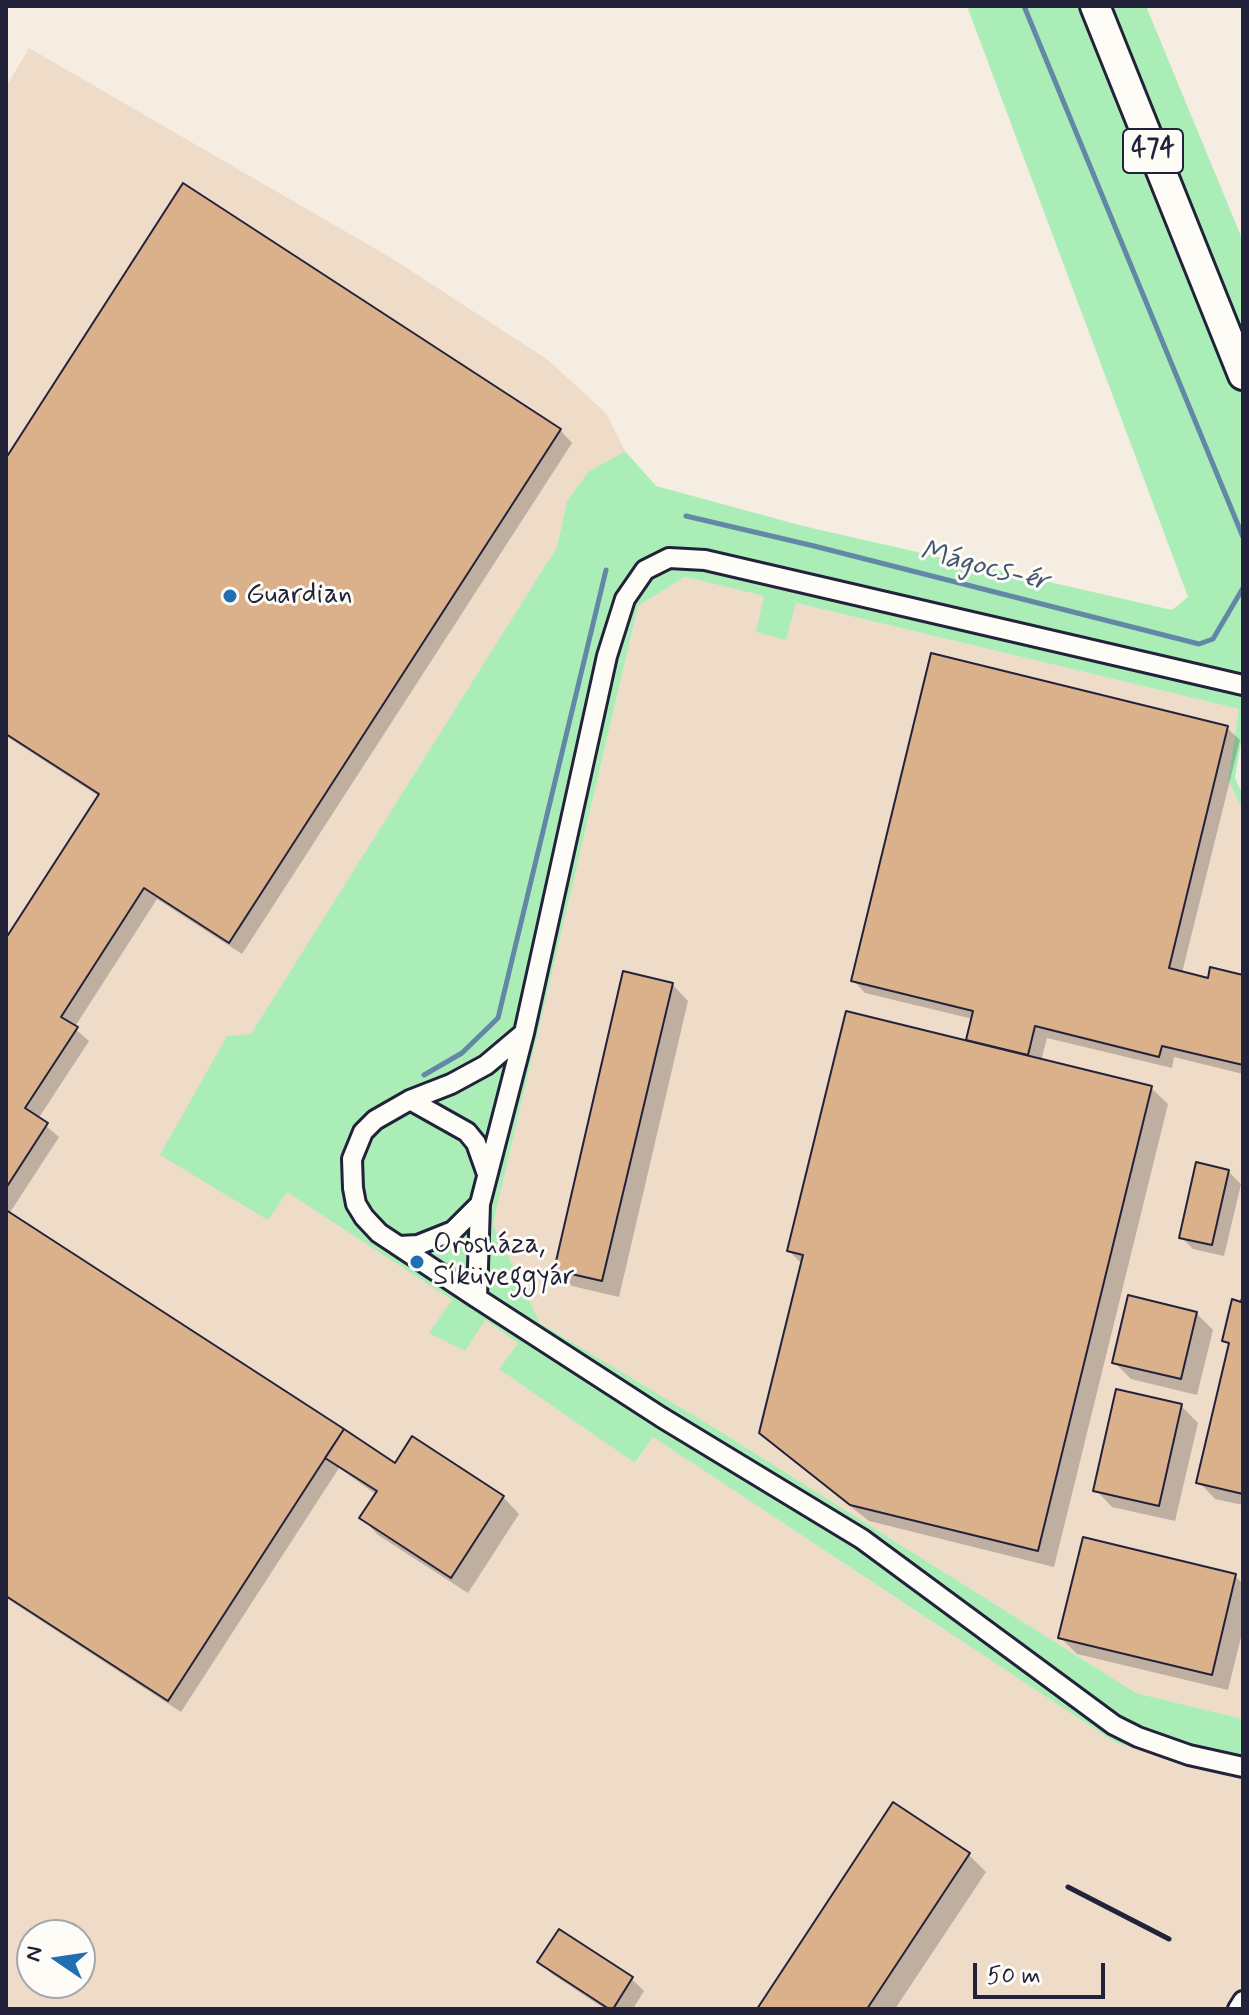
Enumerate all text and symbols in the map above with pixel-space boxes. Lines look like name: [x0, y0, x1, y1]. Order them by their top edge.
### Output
road number: 474: [1123, 129, 1183, 173]
water label: Mágocs-ér: [916, 535, 1052, 601]
place label: Guardian: [246, 579, 352, 613]
marker: Guardian: [221, 587, 239, 605]
place label: Orosháza, Síküveggyár: [433, 1229, 575, 1295]
marker: Orosháza, Síküveggyár: [408, 1253, 426, 1271]
north arrow: [16, 1919, 96, 1999]
text: N: [19, 1944, 50, 1964]
scale bar: [977, 1947, 1109, 1997]
text: 50 m: [987, 1961, 1041, 1992]

